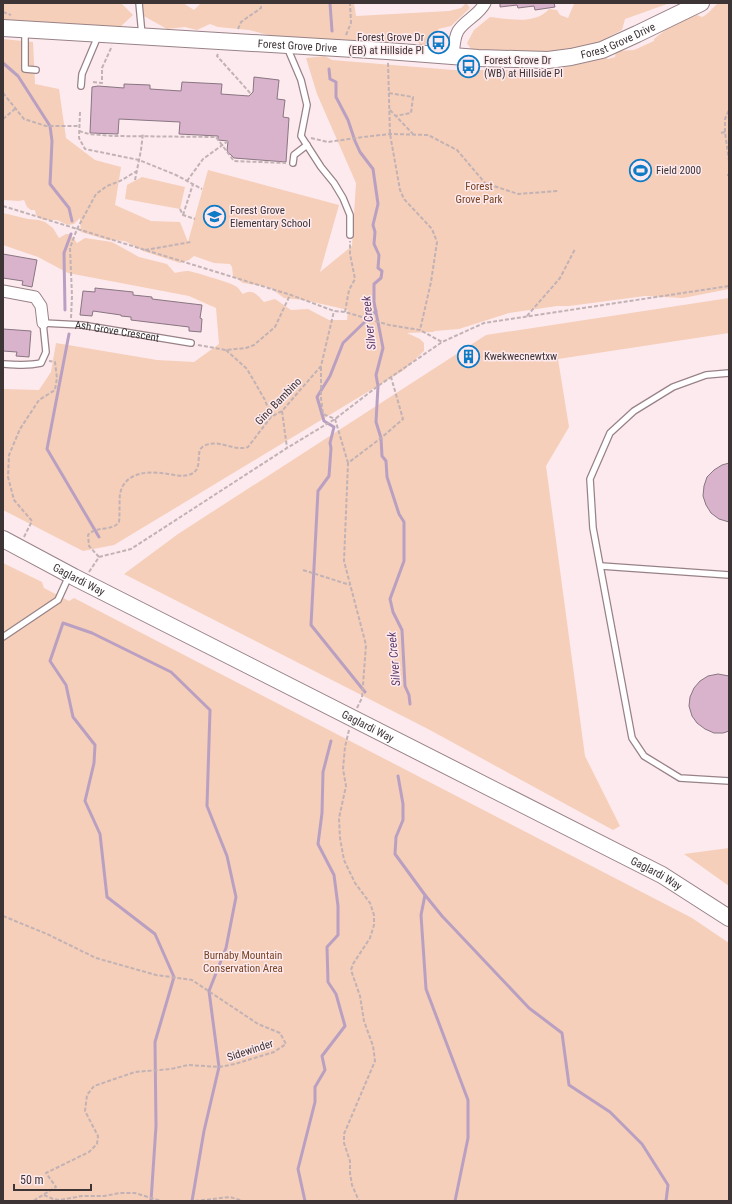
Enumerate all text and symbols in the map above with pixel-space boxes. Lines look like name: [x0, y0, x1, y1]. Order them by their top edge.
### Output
street label: Forest Grove Drive: [580, 20, 657, 62]
bus stop icon: Forest Grove Dr (EB) at Hillside Pl: [426, 30, 452, 56]
place label: Forest Grove Dr (EB) at Hillside Pl: [348, 31, 425, 57]
street label: Forest Grove Drive: [257, 37, 337, 55]
bus stop icon: Forest Grove Dr (WB) at Hillside Pl: [456, 53, 482, 79]
place label: Forest Grove Dr (WB) at Hillside Pl: [484, 54, 563, 80]
sports icon: Field 2000: [628, 157, 654, 183]
place label: Field 2000: [656, 164, 701, 177]
park label: Forest Grove Park: [455, 180, 503, 206]
school or university icon: Forest Grove Elementary School: [202, 203, 228, 229]
place label: Forest Grove Elementary School: [230, 204, 311, 230]
water label: Silver Creek: [359, 295, 379, 351]
street label: Ash Grove Crescent: [75, 319, 160, 345]
building icon: Kwekwecnewtxw: [456, 343, 482, 369]
place label: Kwekwecnewtxw: [484, 350, 557, 363]
street label: Gino Bambino: [253, 375, 304, 428]
street label: Gaglardi Way: [50, 561, 107, 599]
water label: Silver Creek: [385, 631, 403, 687]
street label: Gaglardi Way: [339, 708, 396, 745]
street label: Gaglardi Way: [628, 854, 685, 893]
park label: Burnaby Mountain Conservation Area: [203, 949, 283, 975]
street label: Sidewinder: [225, 1037, 276, 1064]
scale bar: [14, 1166, 91, 1192]
text: 50 m: [20, 1173, 44, 1187]

